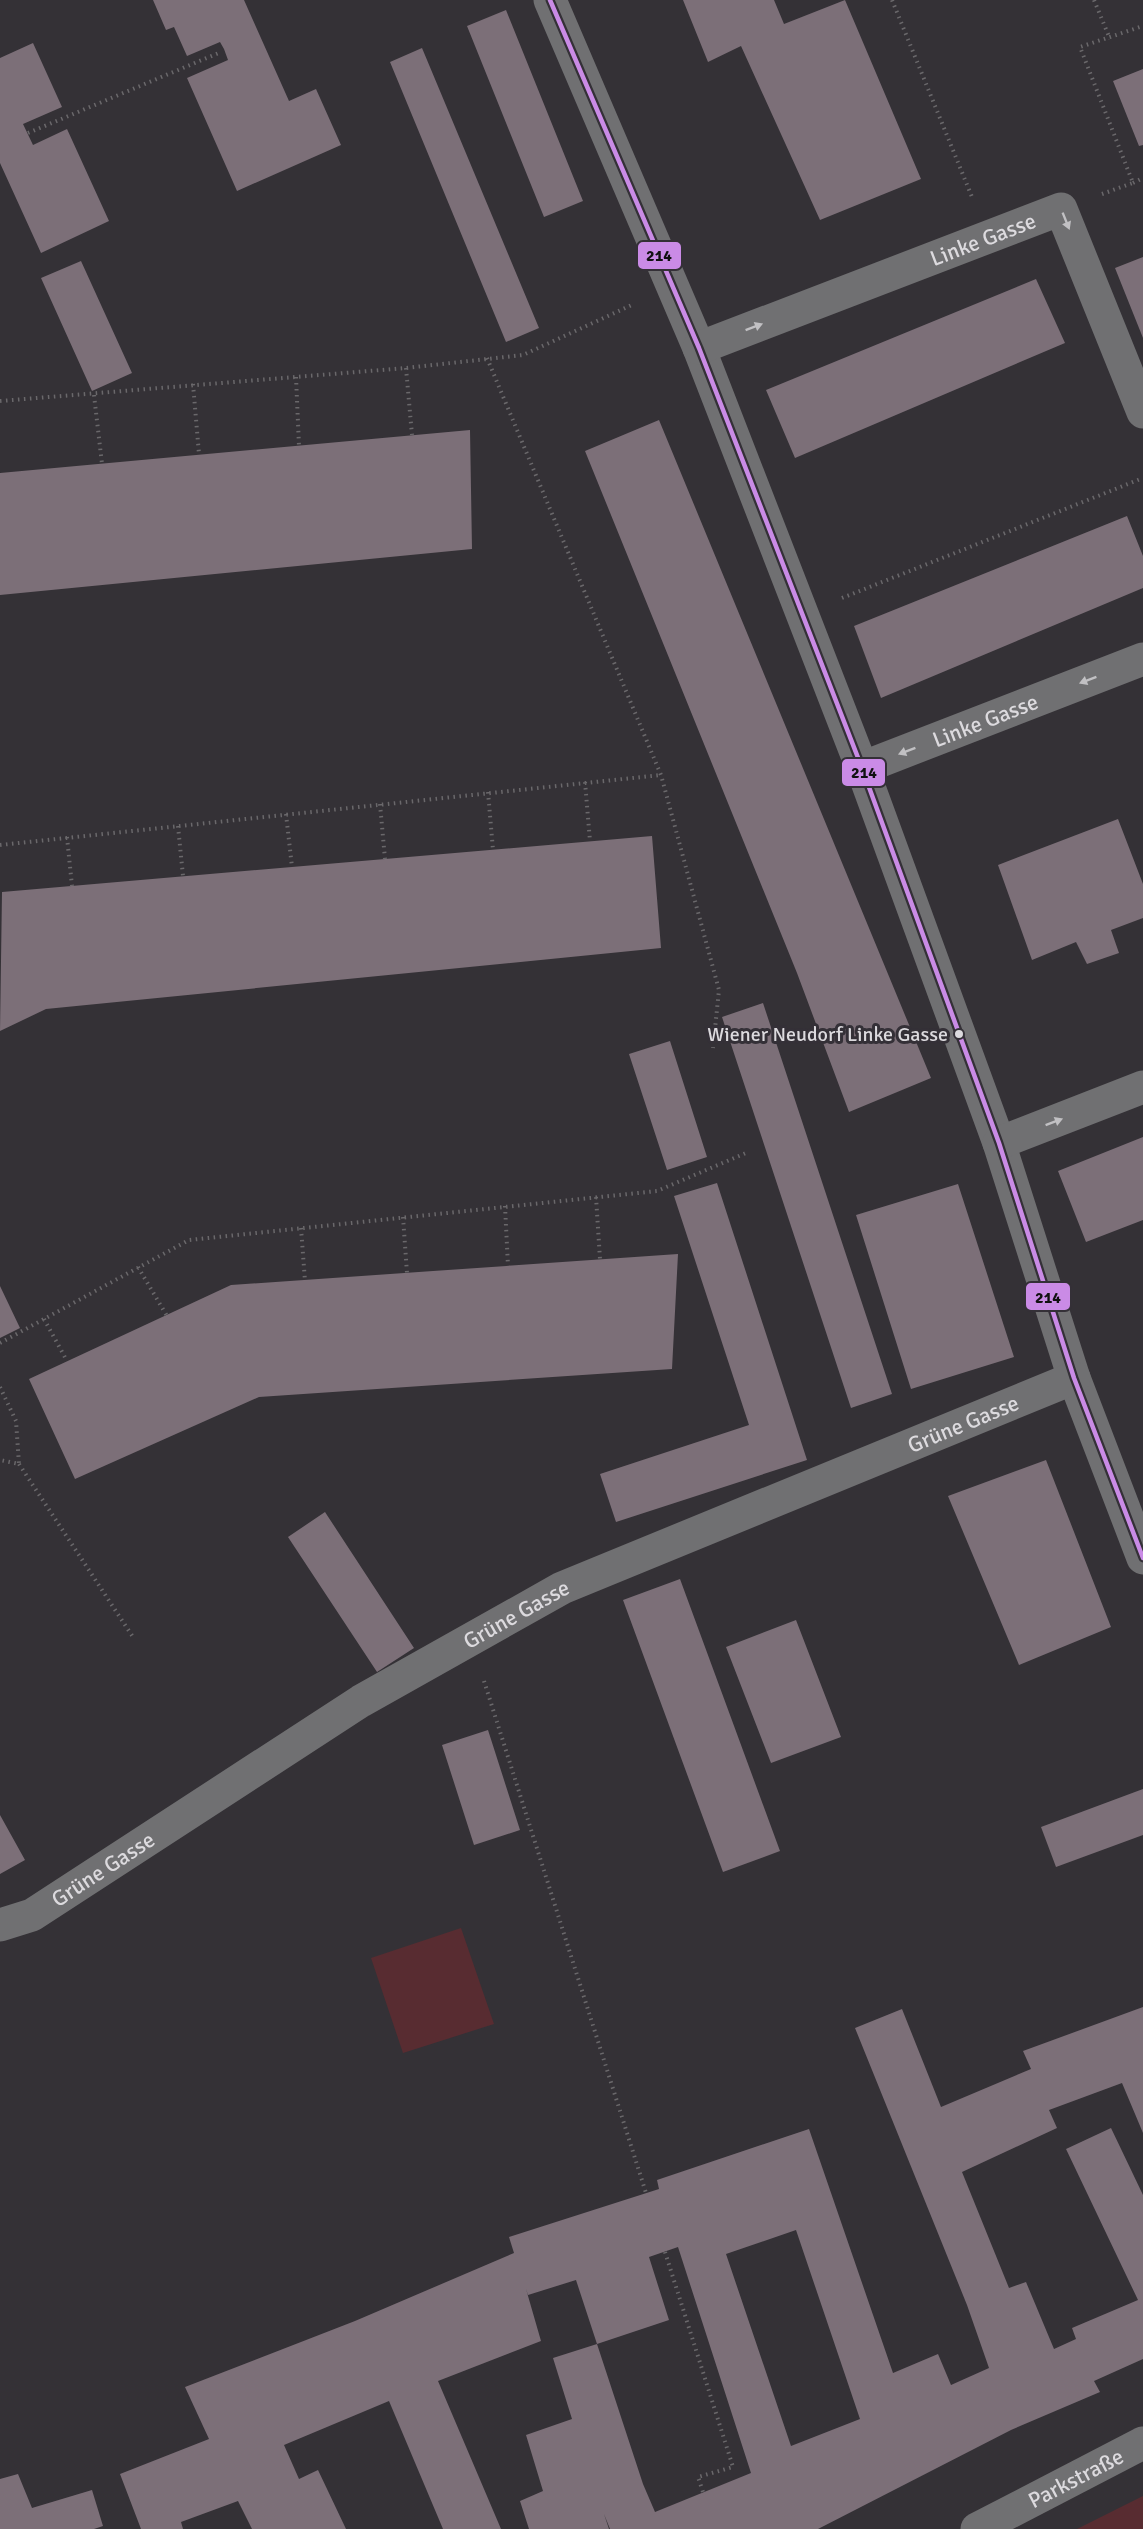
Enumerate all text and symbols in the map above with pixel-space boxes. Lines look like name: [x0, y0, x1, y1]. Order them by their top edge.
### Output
street label: Linke Gasse: [926, 207, 1039, 272]
one-way arrow: [1061, 212, 1071, 230]
line badge: 214: [637, 241, 682, 270]
text: 214: [646, 246, 672, 266]
one-way arrow: [745, 322, 763, 331]
one-way arrow: [1079, 675, 1097, 685]
street label: Linke Gasse: [928, 688, 1042, 753]
one-way arrow: [897, 746, 915, 756]
line badge: 214: [841, 758, 886, 787]
text: 214: [851, 763, 877, 783]
place label: Wiener Neudorf Linke Gasse: [707, 1022, 948, 1047]
marker: Wiener Neudorf Linke Gasse: [953, 1028, 965, 1040]
one-way arrow: [1045, 1117, 1063, 1127]
line badge: 214: [1025, 1282, 1071, 1311]
text: 214: [1035, 1288, 1061, 1308]
street label: Grüne Gasse: [903, 1389, 1023, 1458]
street label: Grüne Gasse: [458, 1573, 573, 1654]
street label: Grüne Gasse: [46, 1826, 160, 1912]
street label: Parkstraße: [1023, 2442, 1128, 2514]

